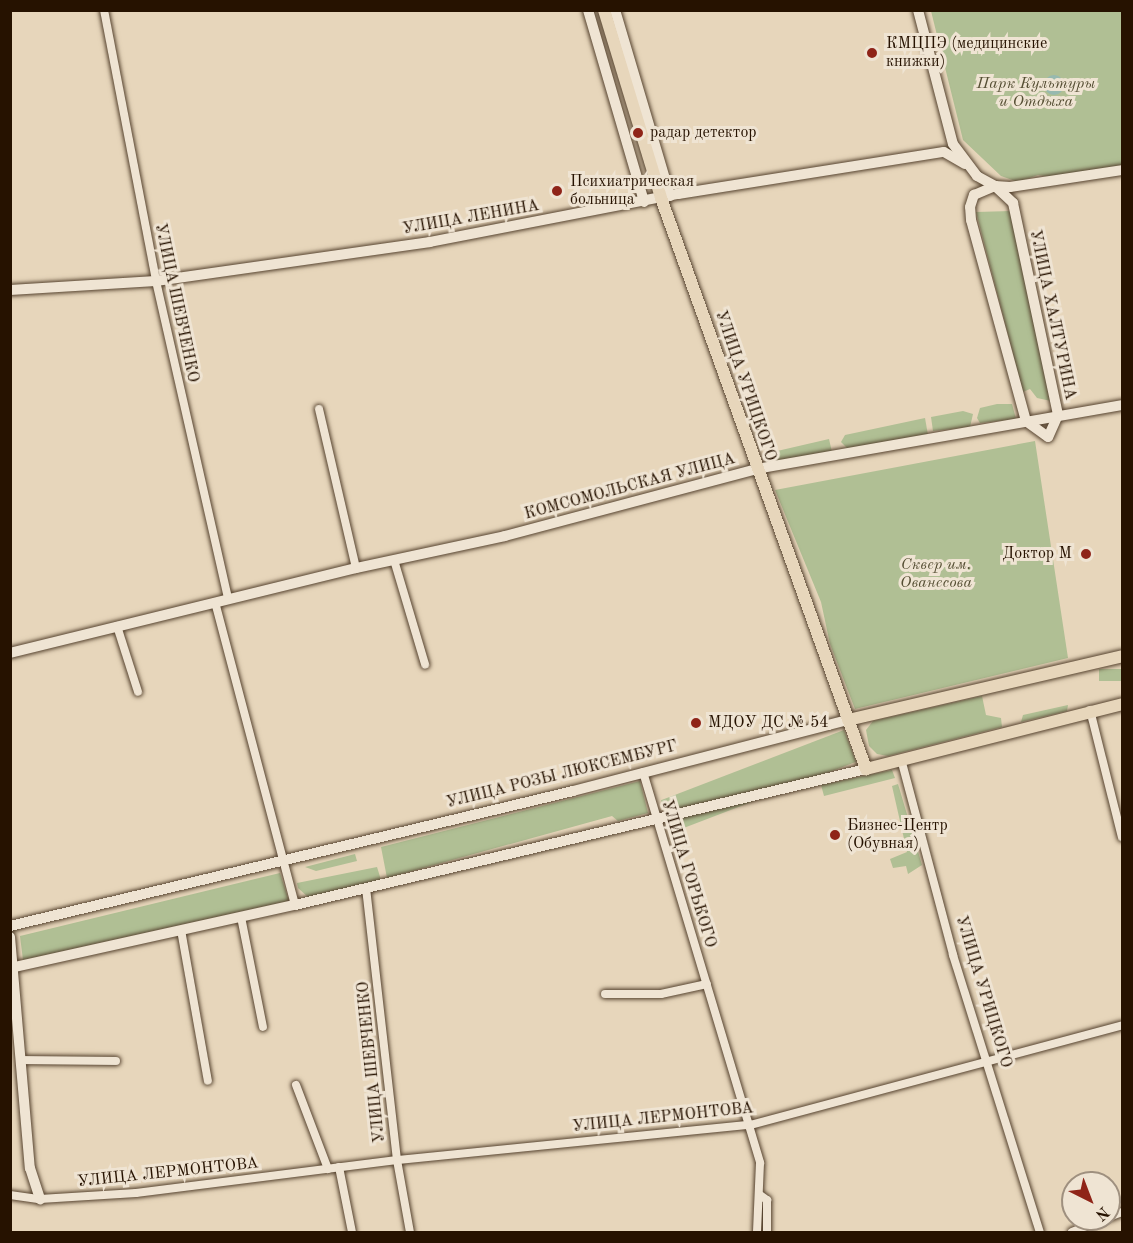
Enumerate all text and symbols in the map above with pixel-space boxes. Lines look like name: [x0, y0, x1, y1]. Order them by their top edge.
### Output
place label: КМЦПЭ (медицинские книжки): [886, 34, 1047, 72]
marker: КМЦПЭ (медицинские книжки): [863, 44, 881, 62]
park label: Парк Культуры и Отдыха: [977, 74, 1095, 112]
place label: радар детектор: [650, 123, 757, 143]
marker: радар детектор: [631, 126, 645, 140]
place label: Психиатрическая больница: [570, 172, 694, 210]
marker: Психиатрическая больница: [548, 182, 566, 200]
street label: УЛИЦА ЛЕНИНА: [401, 197, 541, 239]
street label: УЛИЦА ШЕВЧЕНКО: [150, 222, 202, 384]
street label: УЛИЦА ХАЛТУРИНА: [1025, 228, 1079, 402]
street label: УЛИЦА УРИЦКОГО: [710, 308, 780, 464]
street label: КОМСОМОЛЬСКАЯ УЛИЦА: [522, 450, 738, 524]
place label: Доктор М: [1003, 544, 1072, 564]
marker: Доктор М: [1077, 545, 1095, 563]
park label: Сквер им. Ованесова: [900, 555, 972, 593]
place label: МДОУ ДС № 54: [708, 713, 828, 733]
marker: МДОУ ДС № 54: [689, 716, 703, 730]
street label: УЛИЦА РОЗЫ ЛЮКСЕМБУРГ: [444, 737, 680, 813]
street label: УЛИЦА ГОРЬКОГО: [656, 798, 720, 950]
place label: Бизнес-Центр (Обувная): [847, 816, 948, 854]
marker: Бизнес-Центр (Обувная): [828, 828, 842, 842]
street label: УЛИЦА УРИЦКОГО: [951, 914, 1015, 1070]
street label: УЛИЦА ШЕВЧЕНКО: [354, 980, 390, 1144]
street label: УЛИЦА ЛЕРМОНТОВА: [571, 1099, 755, 1137]
street label: УЛИЦА ЛЕРМОНТОВА: [76, 1154, 260, 1192]
north arrow: [1061, 1171, 1121, 1231]
text: N: [1092, 1203, 1112, 1223]

